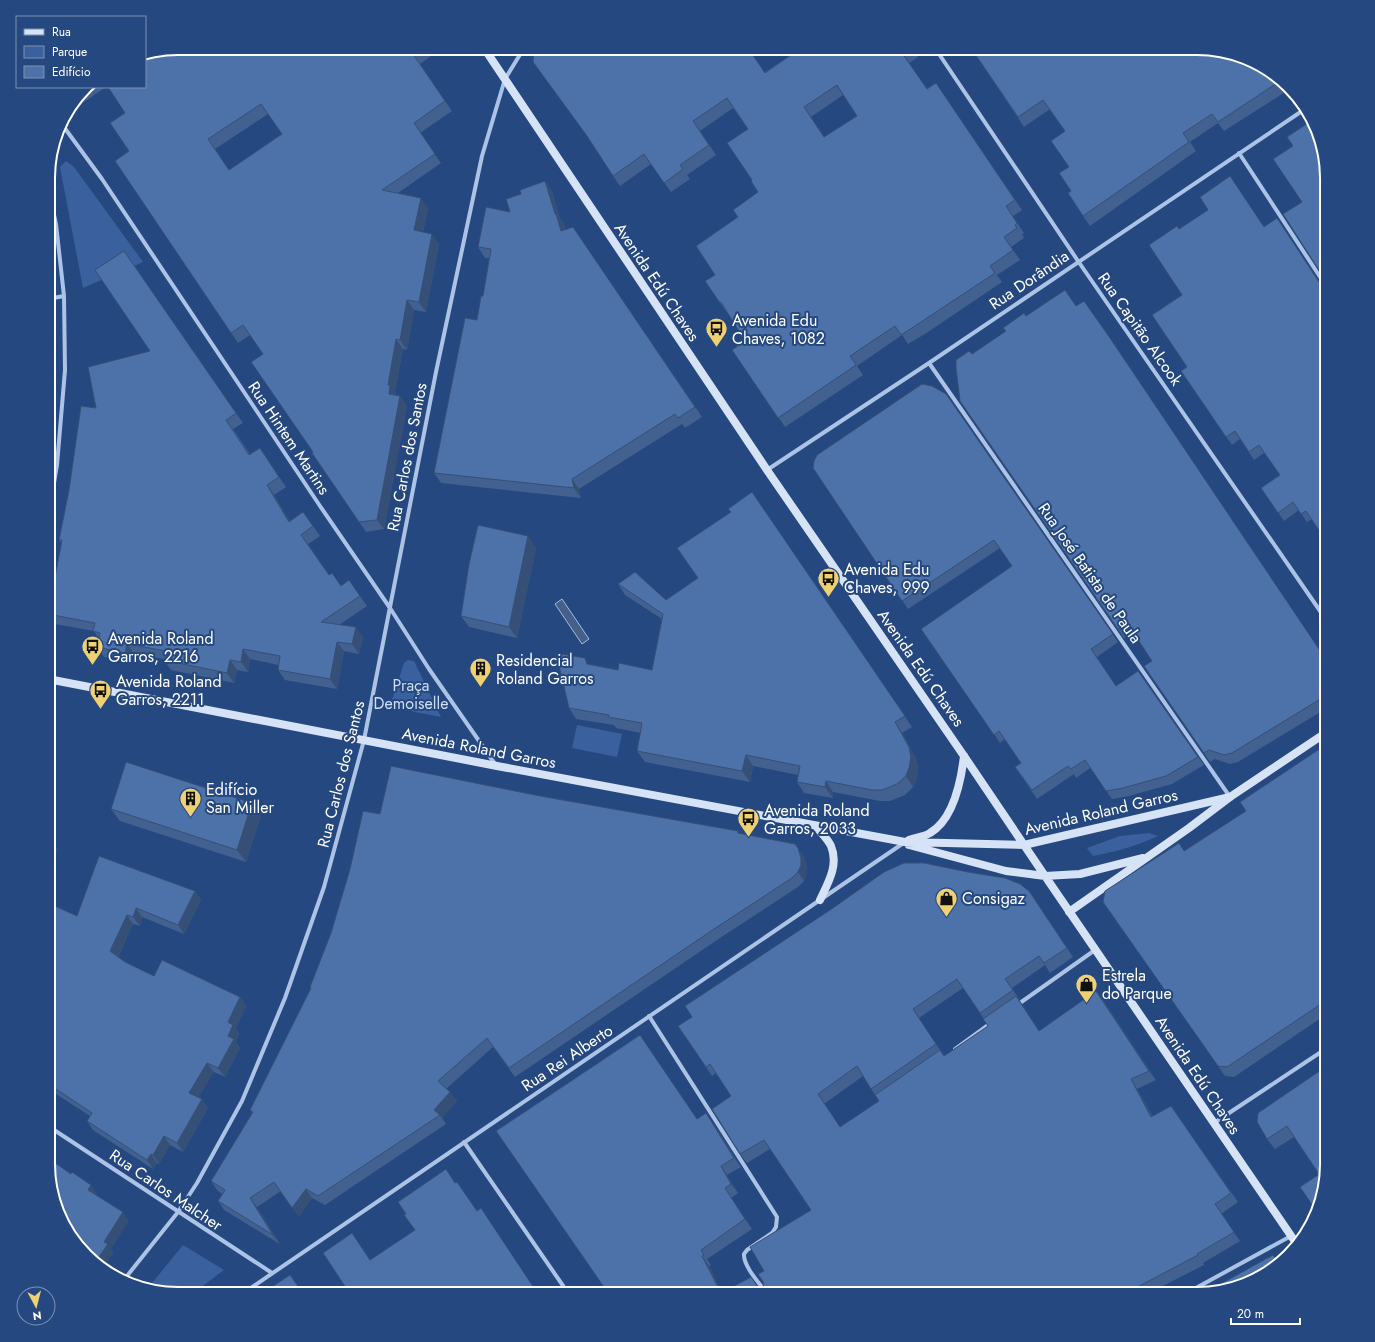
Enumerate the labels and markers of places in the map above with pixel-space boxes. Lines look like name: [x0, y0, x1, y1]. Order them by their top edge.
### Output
place label: Avenida Edu Chaves, 1082: [732, 309, 825, 350]
bus stop icon: Avenida Edu Chaves, 1082: [704, 316, 730, 349]
place label: Avenida Edu Chaves, 999: [844, 558, 930, 599]
bus stop icon: Avenida Edu Chaves, 999: [815, 565, 841, 598]
place label: Avenida Roland Garros, 2216: [108, 627, 214, 668]
bus stop icon: Avenida Roland Garros, 2216: [79, 634, 105, 667]
place label: Residencial Roland Garros: [496, 649, 593, 690]
building icon: Residencial Roland Garros: [467, 656, 493, 689]
place label: Avenida Roland Garros, 2211: [116, 670, 222, 711]
bus stop icon: Avenida Roland Garros, 2211: [87, 677, 113, 710]
place label: Edifício San Miller: [206, 778, 274, 819]
building icon: Edifício San Miller: [177, 785, 203, 818]
place label: Avenida Roland Garros, 2033: [764, 799, 870, 840]
bus stop icon: Avenida Roland Garros, 2033: [736, 806, 762, 839]
shop icon: Consigaz: [933, 885, 959, 918]
place label: Consigaz: [962, 887, 1026, 910]
place label: Estrela do Parque: [1102, 964, 1172, 1005]
shop icon: Estrela do Parque: [1073, 971, 1099, 1004]

